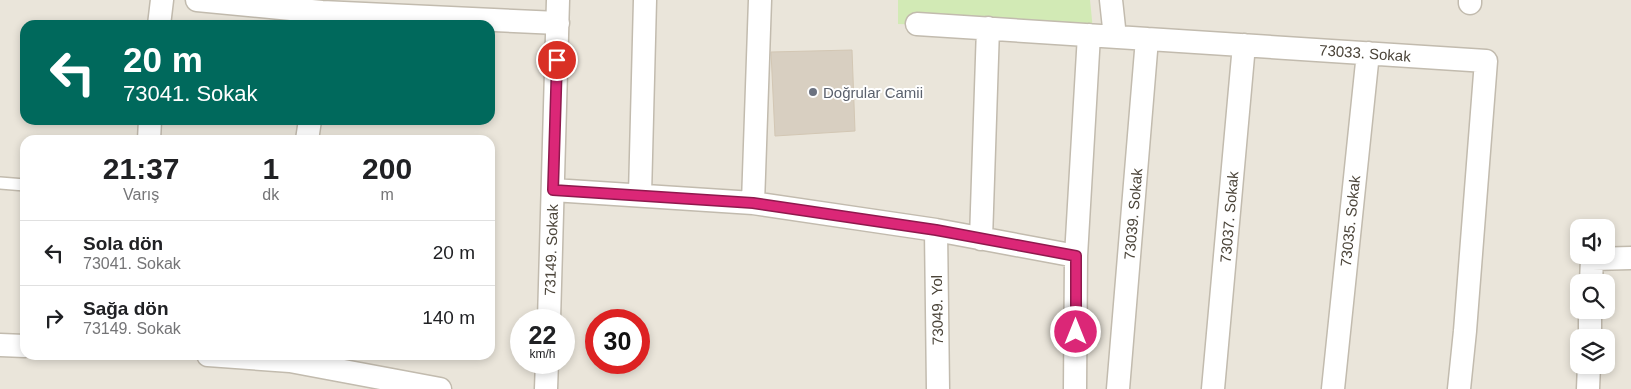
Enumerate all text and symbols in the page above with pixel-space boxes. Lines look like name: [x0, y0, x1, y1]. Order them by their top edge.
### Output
pin: [536, 39, 578, 81]
icon: left: [40, 40, 105, 105]
text: 20 m: [123, 40, 203, 79]
street label: 73033. Sokak: [1319, 41, 1412, 65]
icon: arrive: [543, 46, 571, 74]
text: 73041. Sokak: [123, 81, 258, 106]
place label: Doğrular Camii: [823, 84, 923, 101]
marker: Doğrular Camii: [807, 86, 819, 98]
text: 21:37: [103, 152, 180, 185]
text: 1: [262, 152, 279, 185]
text: 200: [362, 152, 412, 185]
street label: 73039. Sokak: [1121, 167, 1146, 260]
street label: 73037. Sokak: [1217, 170, 1242, 263]
street label: 73035. Sokak: [1337, 174, 1363, 268]
text: Varış: [123, 186, 159, 203]
text: dk: [262, 186, 279, 203]
text: m: [380, 186, 394, 203]
street label: 73149. Sokak: [541, 203, 561, 296]
map controls: [1570, 219, 1615, 374]
button: sound: [1570, 219, 1615, 264]
text: Sola dön: [83, 233, 163, 254]
icon: left: [40, 239, 68, 267]
text: 20 m: [433, 242, 475, 263]
text: 73041. Sokak: [83, 255, 181, 272]
button: search: [1570, 274, 1615, 319]
street label: 73049. Yol: [928, 275, 946, 345]
text: Sağa dön: [83, 298, 169, 319]
icon: right: [40, 304, 68, 332]
position arrow: [1049, 305, 1101, 357]
text: 140 m: [422, 307, 475, 328]
speed limit sign: 30: [585, 309, 650, 374]
text: 73149. Sokak: [83, 320, 181, 337]
text: 22: [529, 321, 556, 349]
button: layers: [1570, 329, 1615, 374]
text: km/h: [529, 347, 556, 361]

